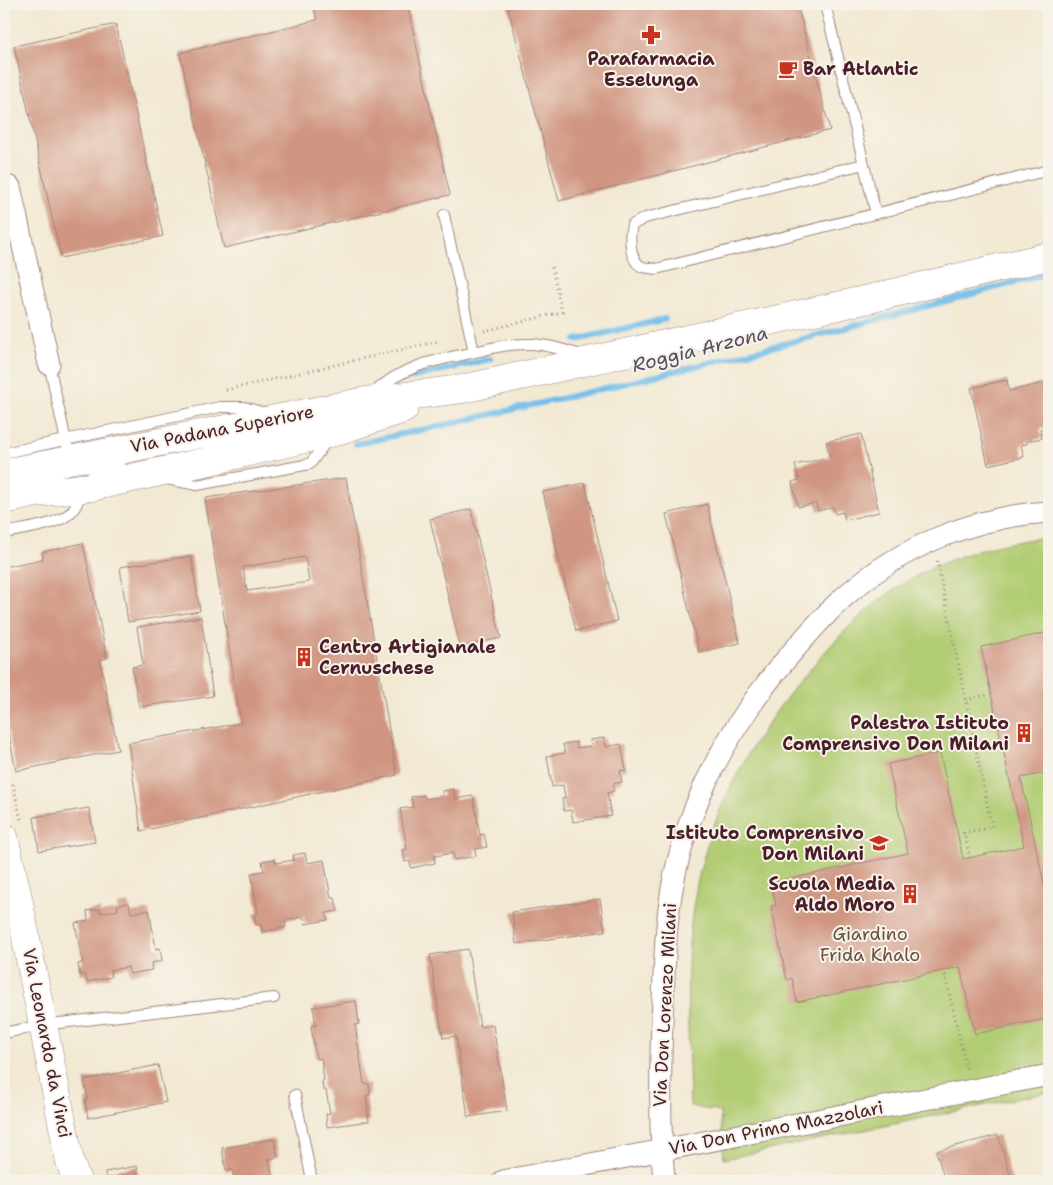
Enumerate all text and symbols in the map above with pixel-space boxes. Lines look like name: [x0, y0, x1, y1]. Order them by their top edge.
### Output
pharmacy icon: Parafarmacia Esselunga: [640, 24, 662, 46]
place label: Parafarmacia Esselunga: [587, 47, 715, 92]
place label: Bar Atlantic: [803, 57, 918, 81]
cafe icon: Bar Atlantic: [777, 58, 799, 80]
water label: Roggia Arzona: [630, 320, 770, 378]
street label: Via Padana Superiore: [128, 399, 316, 459]
place label: Centro Artigianale Cernuschese: [319, 635, 496, 680]
building icon: Centro Artigianale Cernuschese: [293, 646, 315, 668]
place label: Palestra Istituto Comprensivo Don Milani: [782, 711, 1009, 756]
building icon: Palestra Istituto Comprensivo Don Milani: [1013, 722, 1035, 744]
place label: Istituto Comprensivo Don Milani: [666, 821, 864, 866]
school or university icon: Istituto Comprensivo Don Milani: [868, 832, 890, 854]
place label: Scuola Media Aldo Moro: [769, 872, 896, 917]
building icon: Scuola Media Aldo Moro: [899, 883, 921, 905]
street label: Via Don Lorenzo Milani: [648, 902, 682, 1108]
park label: Giardino Frida Khalo: [820, 922, 920, 967]
street label: Via Leonardo da Vinci: [17, 946, 77, 1140]
street label: Via Don Primo Mazzolari: [667, 1095, 885, 1161]

